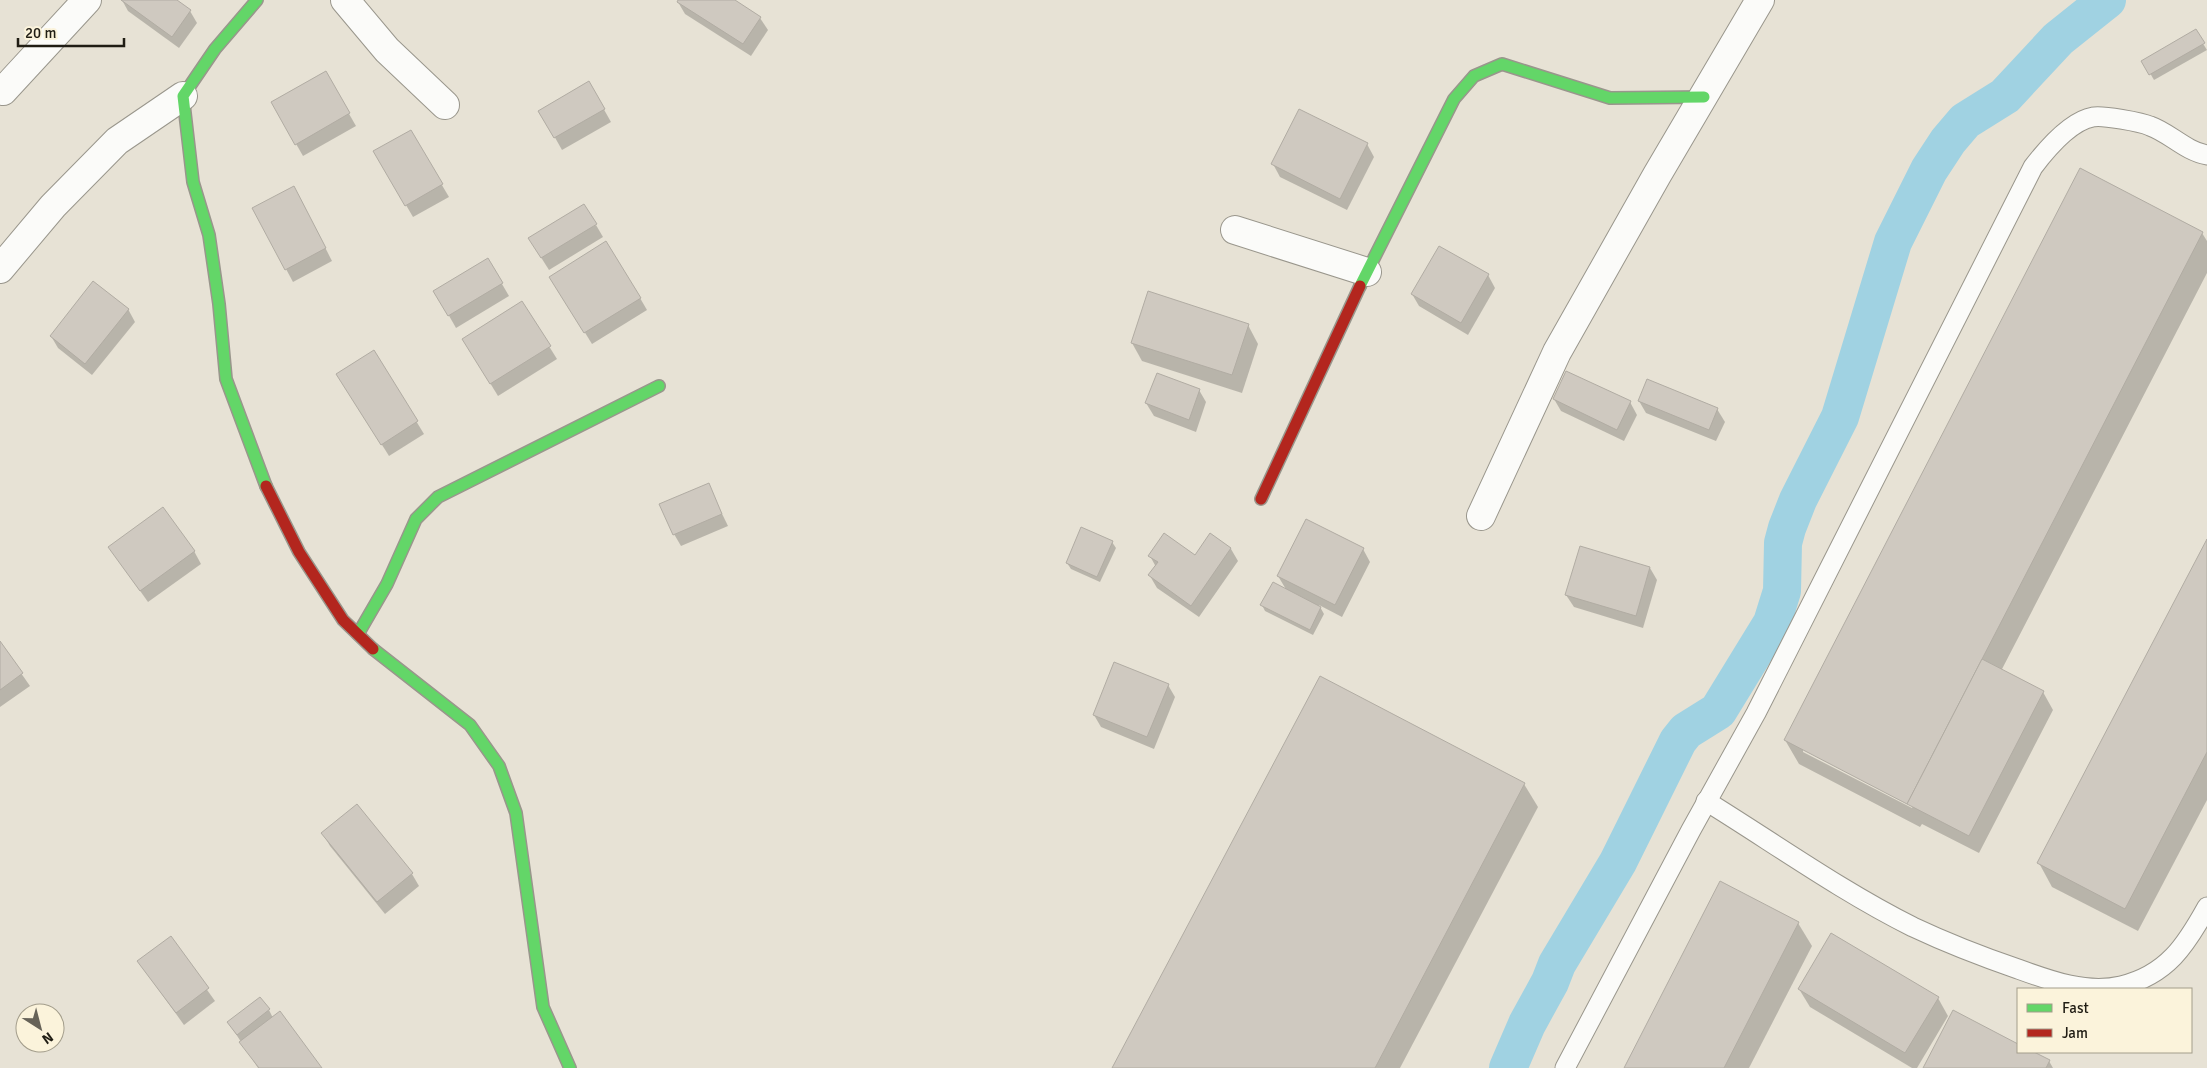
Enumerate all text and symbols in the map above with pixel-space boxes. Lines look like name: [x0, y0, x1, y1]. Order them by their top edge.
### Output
scale bar: [18, 15, 124, 47]
text: 20 m: [25, 24, 56, 42]
legend: [2017, 988, 2192, 1053]
text: Fast: [2062, 999, 2089, 1017]
north arrow: [15, 1003, 65, 1053]
text: Jam: [2062, 1024, 2088, 1042]
text: N: [38, 1028, 56, 1048]

